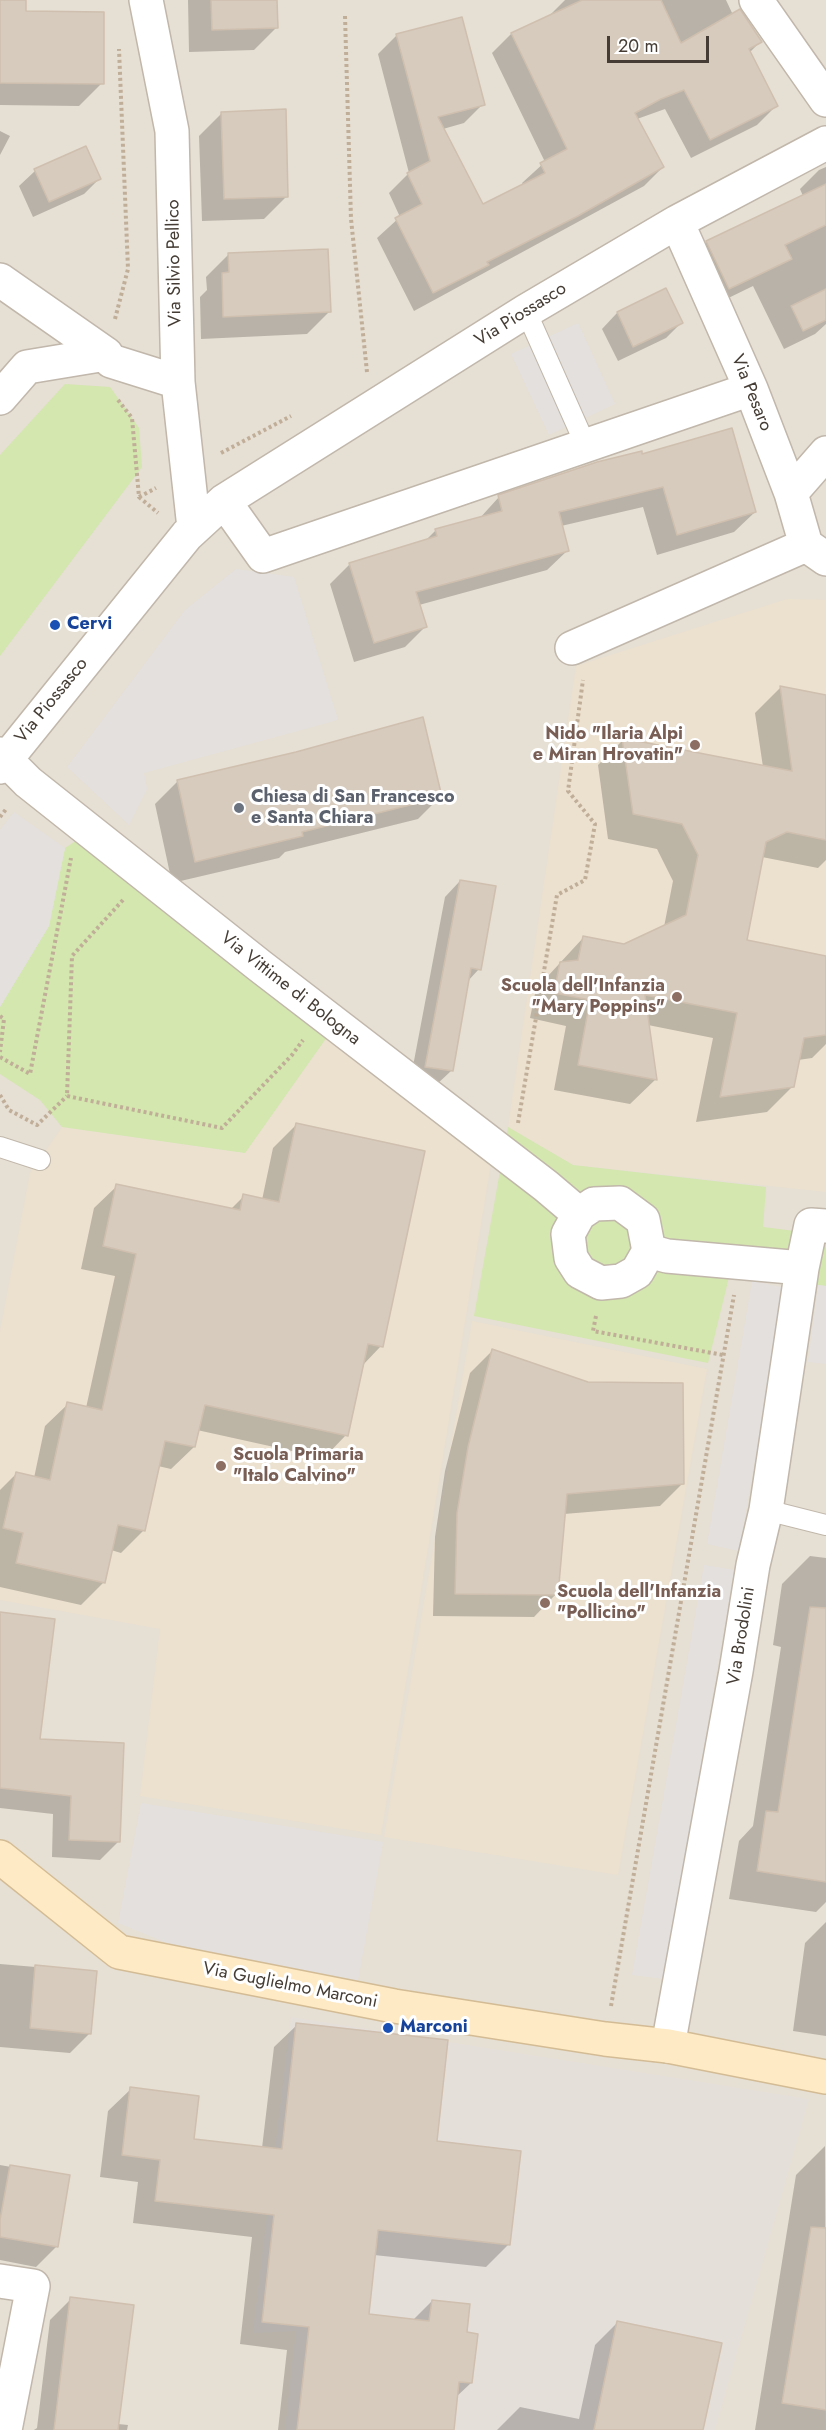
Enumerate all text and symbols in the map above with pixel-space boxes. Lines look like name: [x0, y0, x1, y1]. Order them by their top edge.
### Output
scale bar: [610, 24, 712, 62]
text: 20 m: [618, 33, 658, 59]
street label: Via Silvio Pellico: [163, 199, 187, 327]
street label: Via Piossasco: [471, 278, 571, 352]
street label: Via Pesaro: [726, 351, 776, 435]
place label: Cervi: [67, 614, 112, 636]
marker: Cervi: [48, 618, 62, 632]
street label: Via Piossasco: [11, 654, 93, 748]
place label: Nido "Ilaria Alpi e Miran Hrovatin": [533, 724, 683, 766]
marker: Nido "Ilaria Alpi e Miran Hrovatin": [688, 738, 702, 752]
place label: Chiesa di San Francesco e Santa Chiara: [251, 787, 455, 830]
marker: Chiesa di San Francesco e Santa Chiara: [232, 801, 246, 815]
street label: Via Vittime di Bologna: [216, 928, 364, 1050]
place label: Scuola dell'Infanzia "Mary Poppins": [501, 976, 665, 1018]
marker: Scuola dell'Infanzia "Mary Poppins": [670, 990, 684, 1004]
place label: Scuola Primaria "Italo Calvino": [233, 1445, 364, 1488]
marker: Scuola Primaria "Italo Calvino": [214, 1459, 228, 1473]
place label: Scuola dell'Infanzia "Pollicino": [557, 1582, 721, 1624]
street label: Via Brodolini: [724, 1585, 760, 1687]
marker: Scuola dell'Infanzia "Pollicino": [538, 1596, 552, 1610]
street label: Via Guglielmo Marconi: [201, 1958, 379, 2014]
place label: Marconi: [400, 2017, 468, 2039]
marker: Marconi: [381, 2021, 395, 2035]

